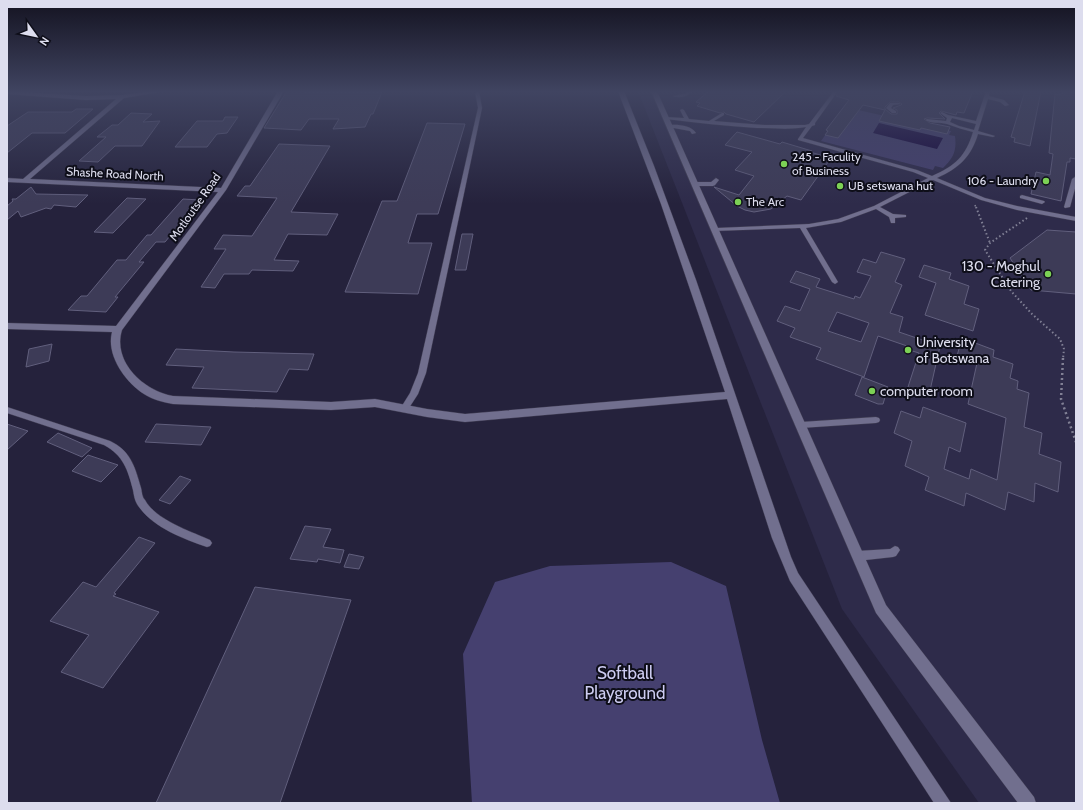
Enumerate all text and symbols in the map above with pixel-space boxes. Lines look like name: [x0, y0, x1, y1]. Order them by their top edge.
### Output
north arrow: [16, 16, 56, 56]
text: N: [36, 34, 52, 49]
place label: 245 - Faculity of Business: [792, 149, 861, 178]
marker: 245 - Faculity of Business: [779, 159, 789, 169]
street label: Shashe Road North: [66, 163, 164, 184]
street label: Motloutse Road: [166, 170, 224, 244]
place label: 106 - Laundry: [967, 173, 1038, 188]
marker: 106 - Laundry: [1041, 176, 1051, 186]
place label: UB setswana hut: [848, 178, 933, 193]
marker: UB setswana hut: [835, 181, 845, 191]
place label: The Arc: [746, 194, 785, 209]
marker: The Arc: [733, 197, 743, 207]
place label: 130 - Moghul Catering: [962, 257, 1041, 291]
marker: 130 - Moghul Catering: [1043, 269, 1053, 279]
place label: University of Botswana: [916, 333, 990, 367]
marker: University of Botswana: [903, 345, 913, 355]
place label: computer room: [880, 382, 973, 400]
marker: computer room: [867, 386, 877, 396]
park label: Softball Playground: [585, 663, 665, 703]

